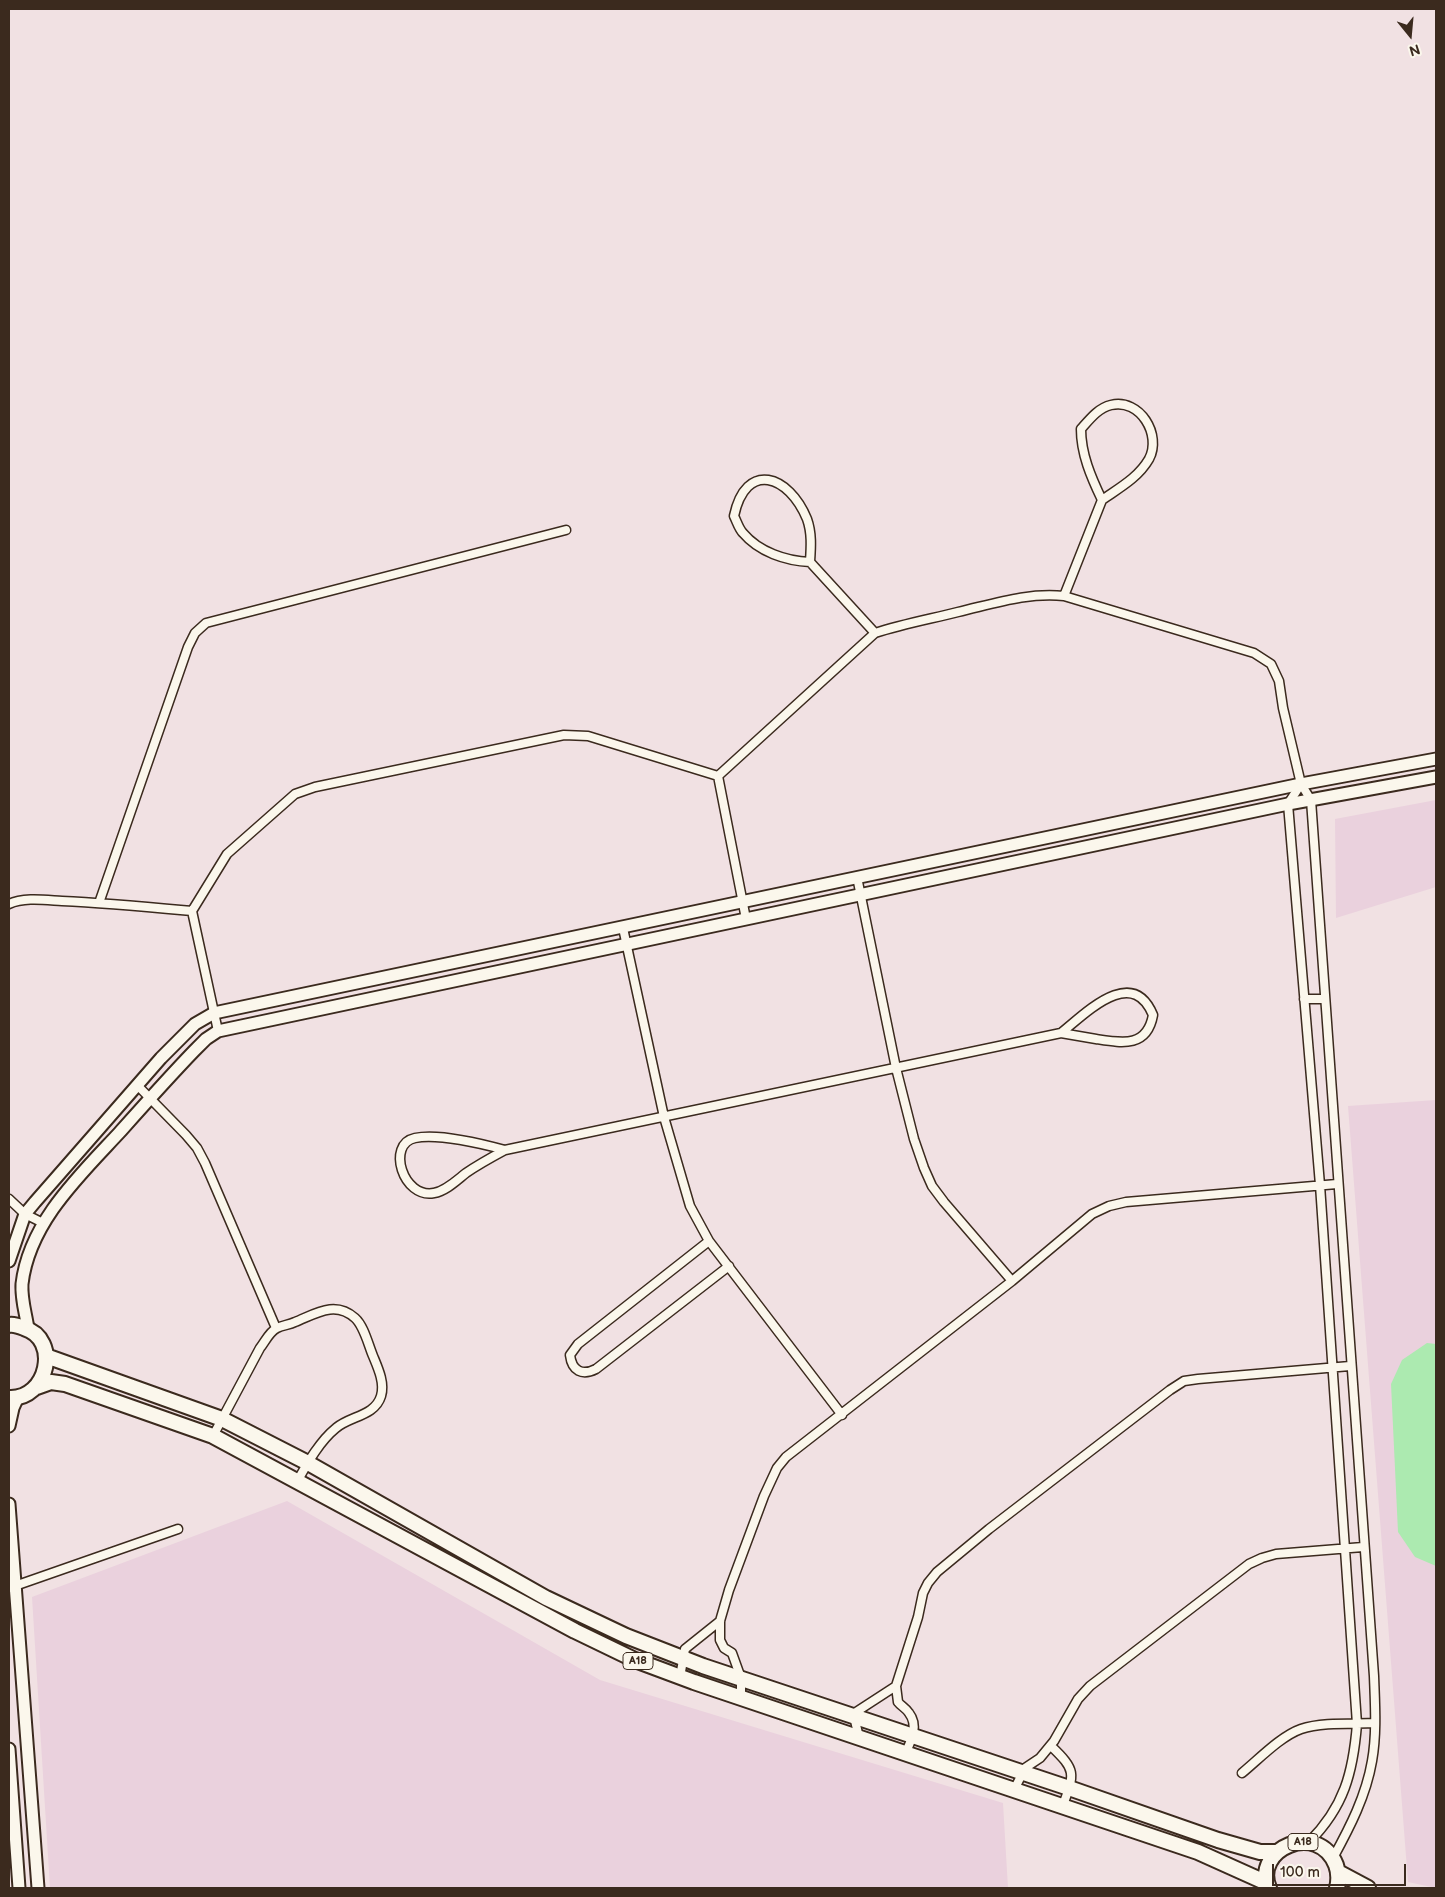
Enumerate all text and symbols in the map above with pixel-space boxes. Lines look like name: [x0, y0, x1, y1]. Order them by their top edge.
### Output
north arrow: [1385, 10, 1435, 60]
text: N: [1407, 40, 1422, 59]
road number: A18: [623, 1652, 653, 1670]
road number: A18: [1288, 1834, 1318, 1850]
scale bar: [1275, 1854, 1409, 1886]
text: 100 m: [1280, 1863, 1320, 1882]

